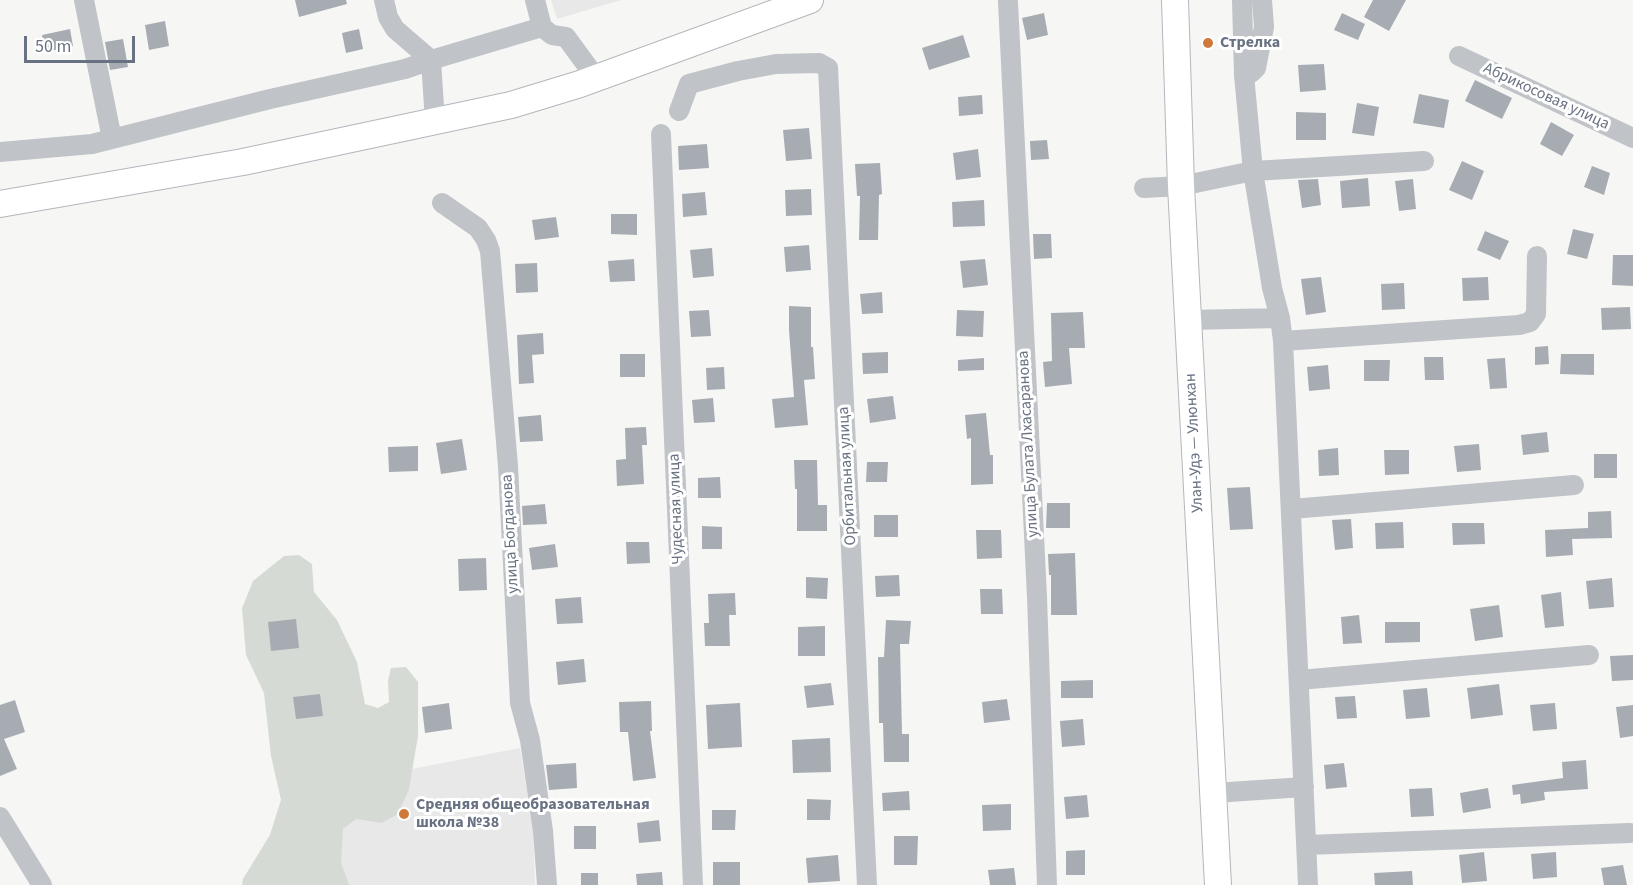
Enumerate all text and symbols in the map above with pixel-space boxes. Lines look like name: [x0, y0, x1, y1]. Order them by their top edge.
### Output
scale bar: [27, 24, 138, 62]
place label: Стрелка: [1220, 33, 1280, 53]
text: 50 m: [35, 34, 71, 59]
marker: Стрелка: [1201, 36, 1215, 50]
street label: Абрикосовая улица: [1480, 59, 1612, 135]
street label: улица Булата Лхасаранова: [1015, 350, 1043, 538]
street label: Улан-Удэ — Улюнхан: [1182, 373, 1208, 513]
street label: Орбитальная улица: [835, 406, 861, 546]
street label: Чудесная улица: [665, 453, 689, 565]
street label: улица Богданова: [498, 474, 524, 594]
place label: Средняя общеобразовательная школа №38: [416, 795, 650, 833]
marker: Средняя общеобразовательная школа №38: [397, 807, 411, 821]

